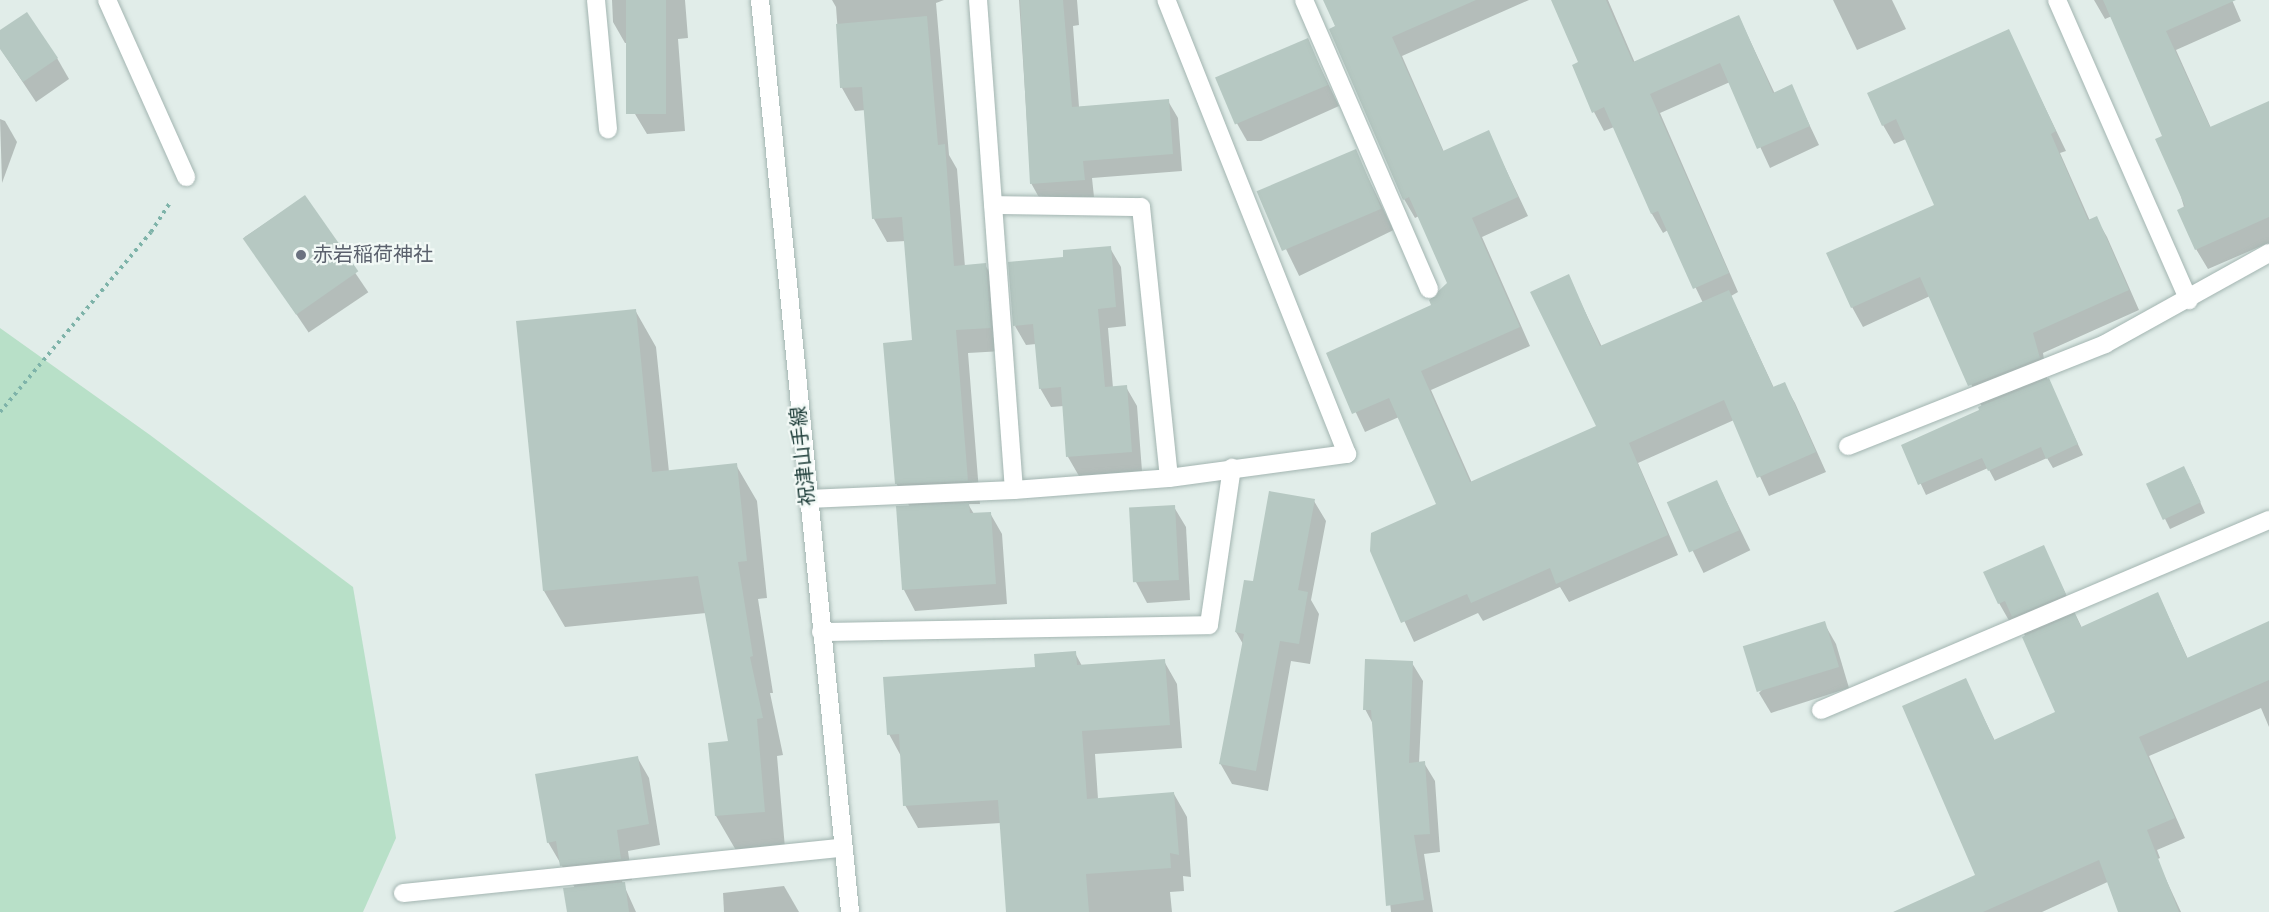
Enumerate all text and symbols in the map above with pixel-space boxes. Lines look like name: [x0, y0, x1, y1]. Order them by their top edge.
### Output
place label: 赤岩稲荷神社: [313, 243, 433, 267]
marker: 赤岩稲荷神社: [294, 248, 308, 262]
street label: 祝津山手線: [787, 405, 821, 507]

